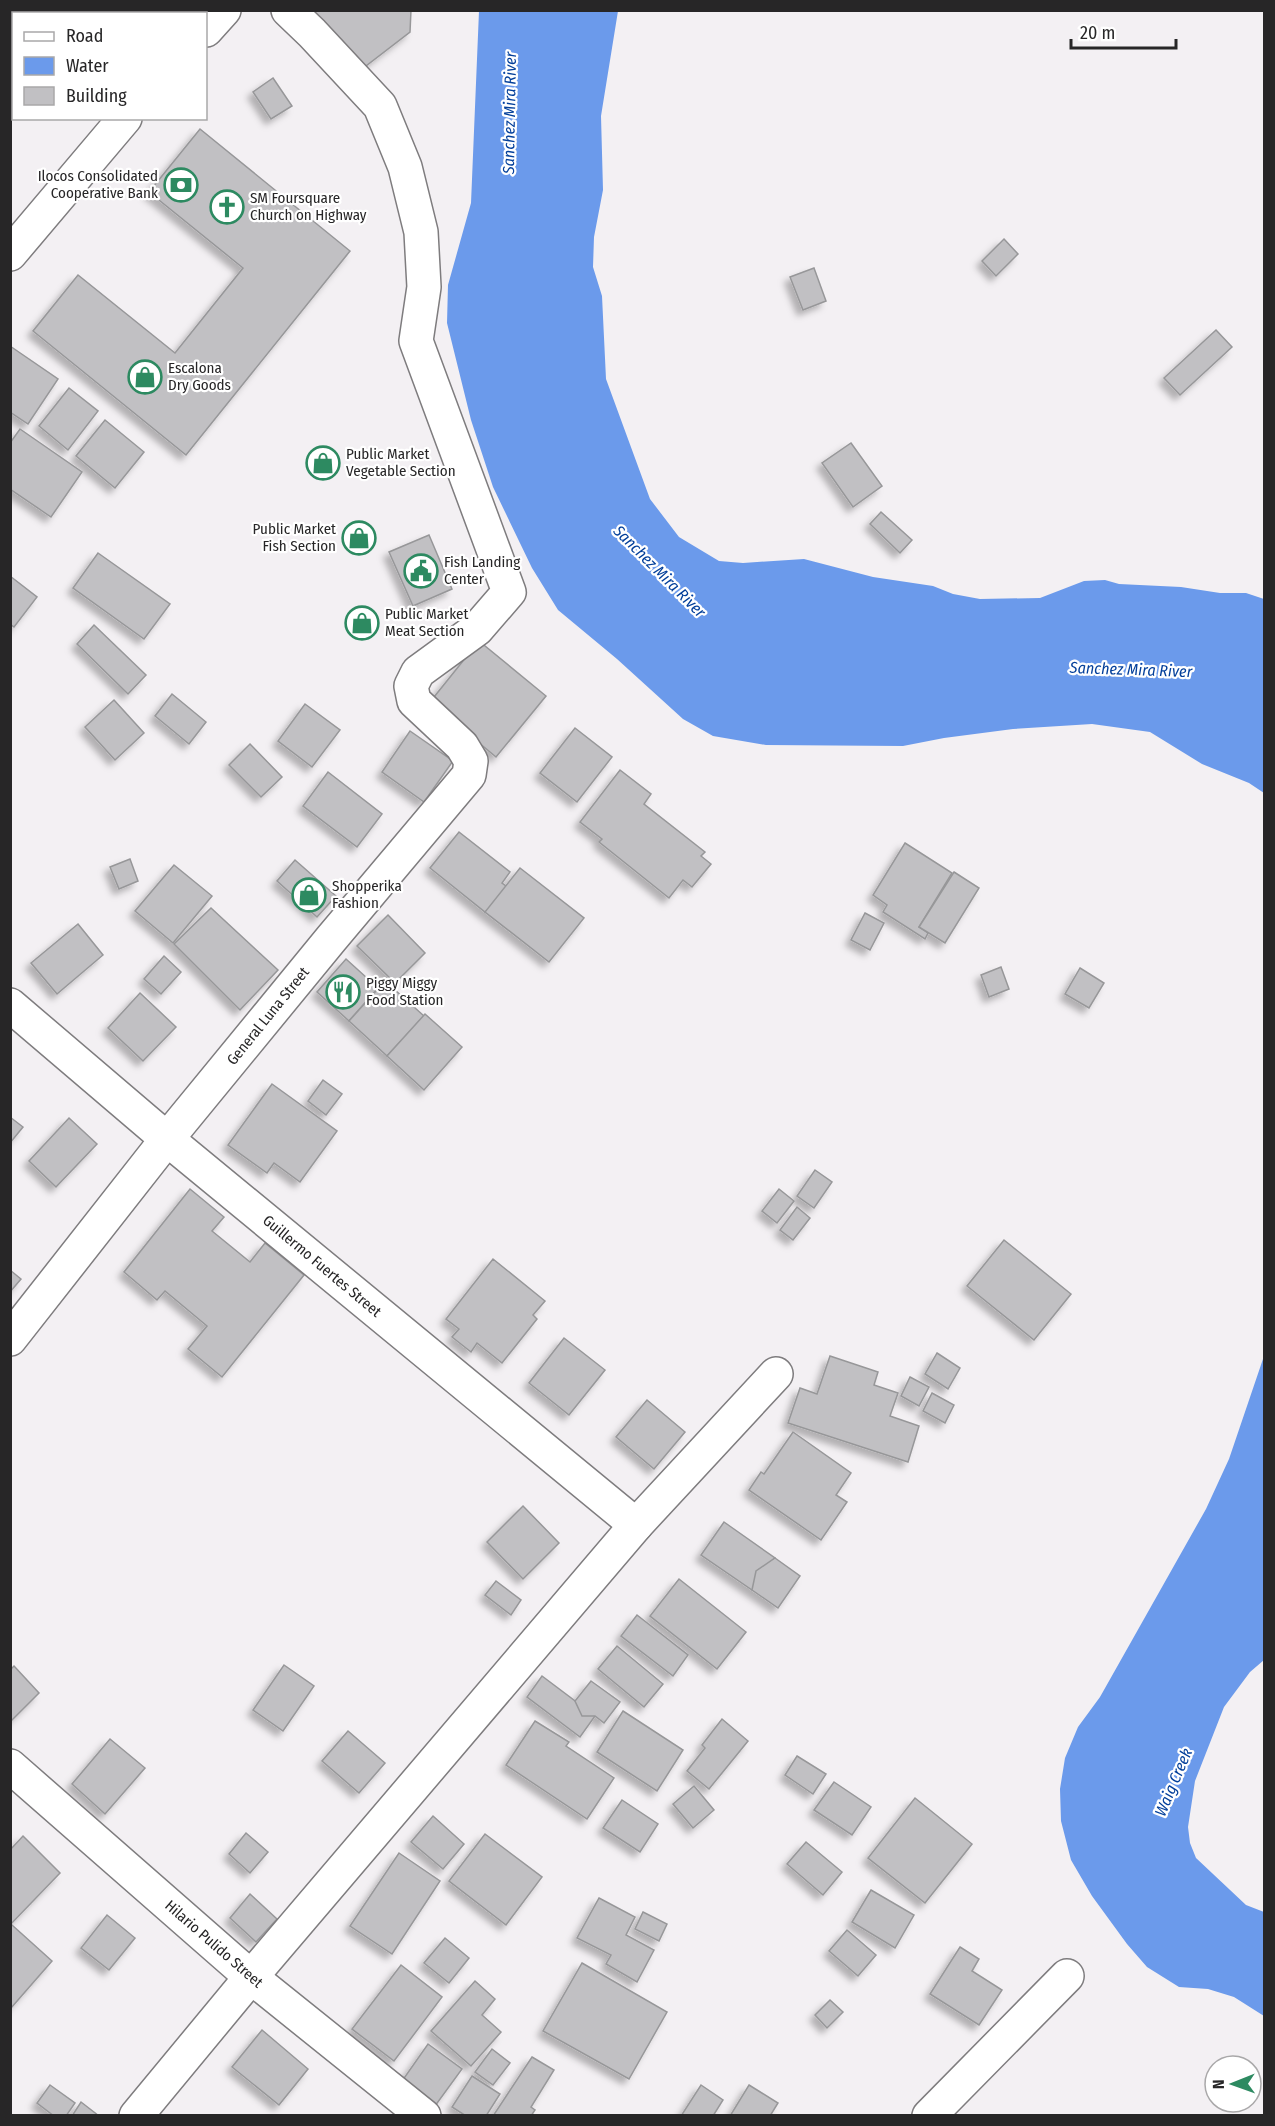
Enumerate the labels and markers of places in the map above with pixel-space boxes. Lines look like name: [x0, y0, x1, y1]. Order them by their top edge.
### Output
place label: Ilocos Consolidated Cooperative Bank: [38, 167, 158, 202]
bank icon: Ilocos Consolidated Cooperative Bank: [163, 167, 199, 203]
church icon: SM Foursquare Church on Highway: [209, 189, 245, 225]
place label: SM Foursquare Church on Highway: [250, 189, 367, 224]
shop icon: Escalona Dry Goods: [127, 359, 163, 395]
place label: Escalona Dry Goods: [168, 359, 231, 394]
shop icon: Public Market Vegetable Section: [305, 445, 341, 481]
place label: Public Market Vegetable Section: [346, 445, 456, 480]
place label: Public Market Fish Section: [253, 520, 336, 555]
shop icon: Public Market Fish Section: [341, 520, 377, 556]
public building icon: Fish Landing Center: [403, 553, 439, 589]
place label: Fish Landing Center: [444, 553, 520, 588]
shop icon: Public Market Meat Section: [344, 605, 380, 641]
place label: Public Market Meat Section: [385, 605, 469, 640]
shop icon: Shopperika Fashion: [291, 877, 327, 913]
place label: Shopperika Fashion: [332, 877, 402, 912]
restaurant icon: Piggy Miggy Food Station: [325, 974, 361, 1010]
place label: Piggy Miggy Food Station: [366, 974, 443, 1009]

